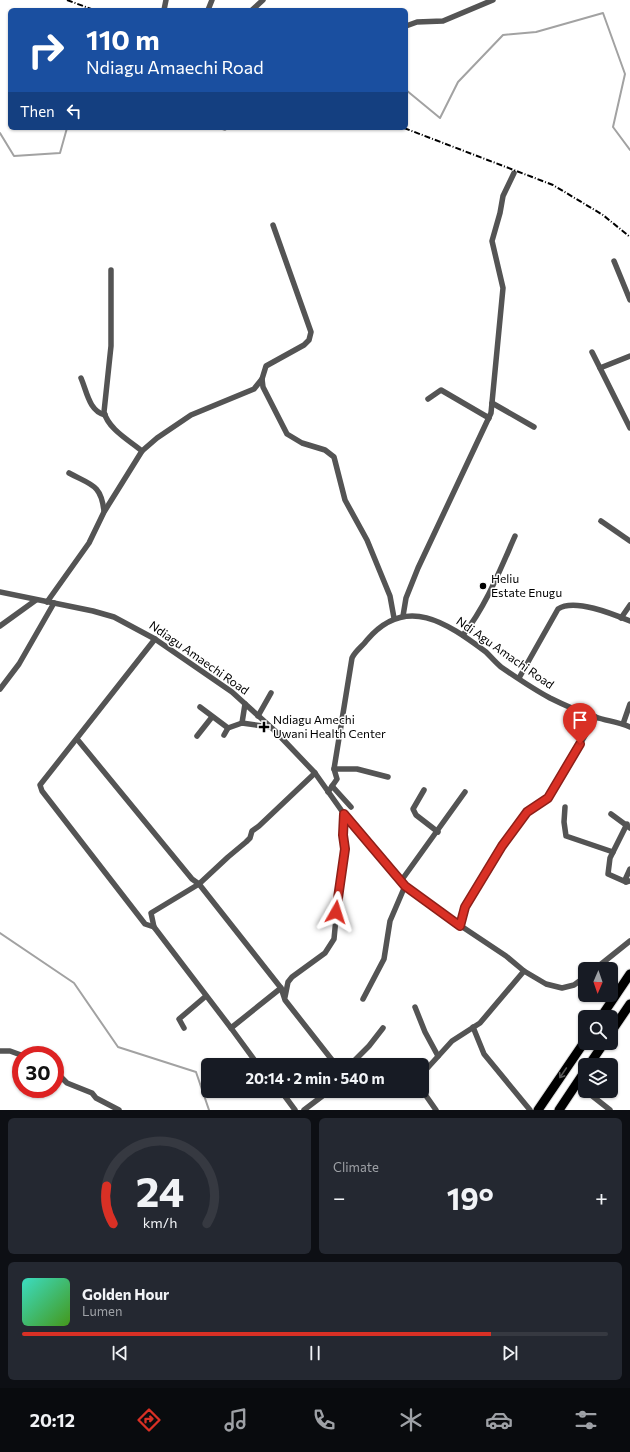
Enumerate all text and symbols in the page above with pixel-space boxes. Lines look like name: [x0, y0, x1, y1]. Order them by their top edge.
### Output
text: 110 m: [86, 22, 160, 56]
icon: right: [20, 24, 72, 76]
text: Ndiagu Amaechi Road: [86, 56, 264, 78]
icon: left: [63, 100, 85, 122]
text: Then: [20, 102, 55, 120]
place label: Heliu Estate Enugu: [491, 571, 562, 599]
marker: Heliu Estate Enugu: [478, 581, 488, 591]
street label: Ndi Agu Amachi Road: [454, 613, 557, 691]
street label: Ndiagu Amaechi Road: [147, 617, 252, 697]
pin: [563, 703, 597, 744]
icon: arrive: [569, 709, 591, 731]
place label: Ndiagu Amechi Uwani Health Center: [273, 712, 386, 740]
marker: Ndiagu Amechi Uwani Health Center: [258, 721, 270, 733]
position arrow: [315, 891, 357, 933]
north arrow: [578, 962, 618, 1002]
map controls: [578, 962, 618, 1098]
button: search: [578, 1010, 618, 1050]
speed limit sign: 30: [12, 1046, 64, 1098]
button: layers: [578, 1058, 618, 1098]
one-way arrow: [559, 1067, 567, 1078]
text: 20:14 · 2 min · 540 m: [246, 1069, 384, 1087]
text: Climate: [333, 1159, 379, 1175]
text: 24: [135, 1165, 184, 1216]
text: 19°: [447, 1179, 494, 1216]
text: −: [333, 1184, 346, 1211]
text: +: [595, 1184, 608, 1211]
text: km/h: [142, 1213, 177, 1231]
text: Golden Hour: [82, 1285, 169, 1303]
text: Lumen: [82, 1303, 122, 1319]
icon: previous: [109, 1342, 131, 1364]
icon: pause: [304, 1342, 326, 1364]
icon: next: [499, 1342, 521, 1364]
icon: directions: [135, 1406, 163, 1434]
icon: music: [222, 1406, 250, 1434]
icon: phone: [310, 1406, 338, 1434]
icon: climate: [397, 1406, 425, 1434]
icon: car: [485, 1406, 513, 1434]
icon: filters: [572, 1406, 600, 1434]
text: 20:12: [30, 1409, 75, 1431]

